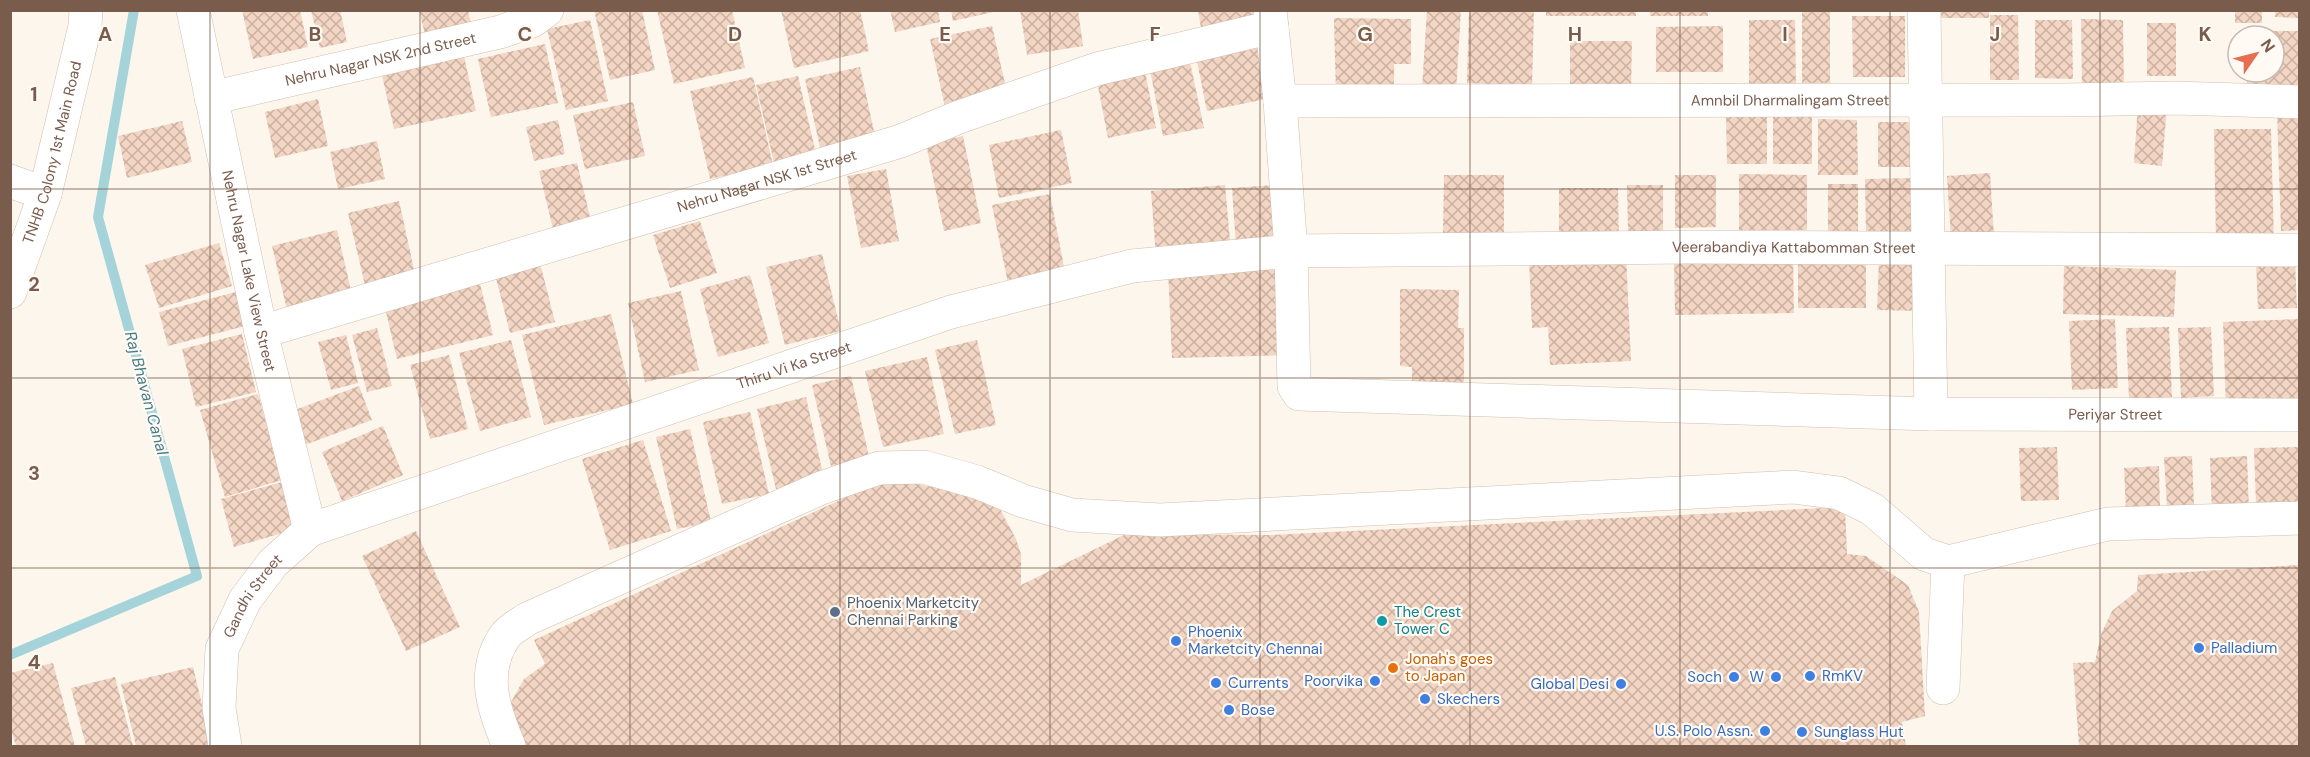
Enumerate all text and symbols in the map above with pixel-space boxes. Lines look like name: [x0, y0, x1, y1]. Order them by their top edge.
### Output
text: A: [98, 21, 112, 47]
text: B: [309, 21, 321, 47]
text: C: [518, 21, 532, 47]
text: D: [728, 21, 742, 47]
text: E: [939, 21, 951, 47]
text: F: [1149, 21, 1161, 47]
text: G: [1357, 21, 1373, 47]
text: H: [1568, 21, 1582, 47]
text: I: [1782, 21, 1788, 47]
text: J: [1990, 21, 2000, 47]
text: K: [2198, 21, 2212, 47]
north arrow: [2226, 24, 2286, 84]
street label: Nehru Nagar NSK 2nd Street: [283, 28, 478, 91]
text: N: [2256, 35, 2280, 56]
street label: TNHB Colony 1st Main Road: [19, 59, 85, 245]
street label: Amnbil Dharmalingam Street: [1691, 90, 1889, 110]
street label: Nehru Nagar NSK 1st Street: [675, 145, 859, 217]
street label: Nehru Nagar Lake View Street: [217, 168, 281, 374]
street label: Veerabandiya Kattabomman Street: [1672, 237, 1916, 258]
text: 2: [28, 271, 40, 297]
water label: Raj Bhavan Canal: [120, 329, 173, 458]
street label: Thiru Vi Ka Street: [734, 337, 854, 394]
street label: Periyar Street: [2068, 404, 2162, 425]
text: 3: [28, 460, 40, 486]
street label: Gandhi Street: [219, 549, 287, 641]
place label: Phoenix Marketcity Chennai Parking: [847, 593, 980, 630]
place label: The Crest Tower C: [1394, 602, 1461, 639]
marker: Phoenix Marketcity Chennai Parking: [828, 605, 842, 619]
marker: The Crest Tower C: [1375, 614, 1389, 628]
place label: Phoenix Marketcity Chennai: [1188, 622, 1323, 659]
marker: Phoenix Marketcity Chennai: [1169, 634, 1183, 648]
place label: Palladium: [2211, 638, 2277, 658]
marker: Palladium: [2192, 641, 2206, 655]
text: 4: [28, 649, 41, 675]
place label: Jonah's goes to Japan: [1405, 649, 1493, 686]
marker: Jonah's goes to Japan: [1386, 661, 1400, 675]
place label: RmKV: [1822, 666, 1863, 686]
place label: Soch: [1687, 667, 1722, 687]
place label: W: [1749, 667, 1764, 687]
marker: RmKV: [1803, 669, 1817, 683]
marker: Soch: [1727, 670, 1741, 684]
marker: W: [1769, 670, 1783, 684]
place label: Poorvika: [1304, 671, 1363, 691]
place label: Currents: [1228, 673, 1289, 693]
marker: Poorvika: [1368, 674, 1382, 688]
place label: Global Desi: [1531, 674, 1609, 694]
marker: Currents: [1209, 676, 1223, 690]
marker: Global Desi: [1614, 677, 1628, 691]
place label: Skechers: [1437, 689, 1500, 709]
marker: Skechers: [1418, 692, 1432, 706]
place label: Bose: [1241, 700, 1275, 720]
marker: Bose: [1222, 703, 1236, 717]
place label: U.S. Polo Assn.: [1655, 721, 1753, 741]
place label: Sunglass Hut: [1814, 722, 1904, 742]
marker: U.S. Polo Assn.: [1758, 724, 1772, 738]
marker: Sunglass Hut: [1795, 725, 1809, 739]

